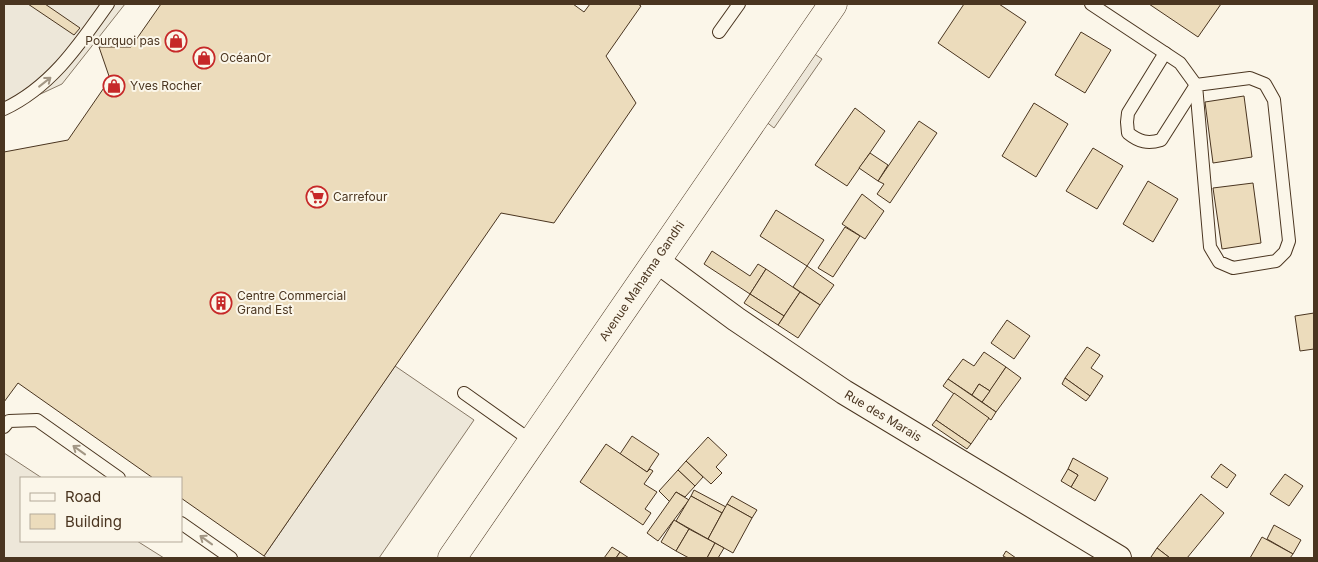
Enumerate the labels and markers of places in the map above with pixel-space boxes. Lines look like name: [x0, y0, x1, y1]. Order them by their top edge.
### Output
shop icon: Pourquoi pas: [164, 29, 188, 53]
place label: Pourquoi pas: [85, 33, 160, 48]
shop icon: OcéanOr: [192, 46, 216, 70]
place label: OcéanOr: [220, 50, 271, 65]
shop icon: Yves Rocher: [102, 74, 126, 98]
place label: Yves Rocher: [130, 78, 202, 93]
supermarket icon: Carrefour: [305, 185, 329, 209]
place label: Carrefour: [333, 189, 388, 204]
place label: Centre Commercial Grand Est: [237, 288, 346, 317]
building icon: Centre Commercial Grand Est: [209, 291, 233, 315]

